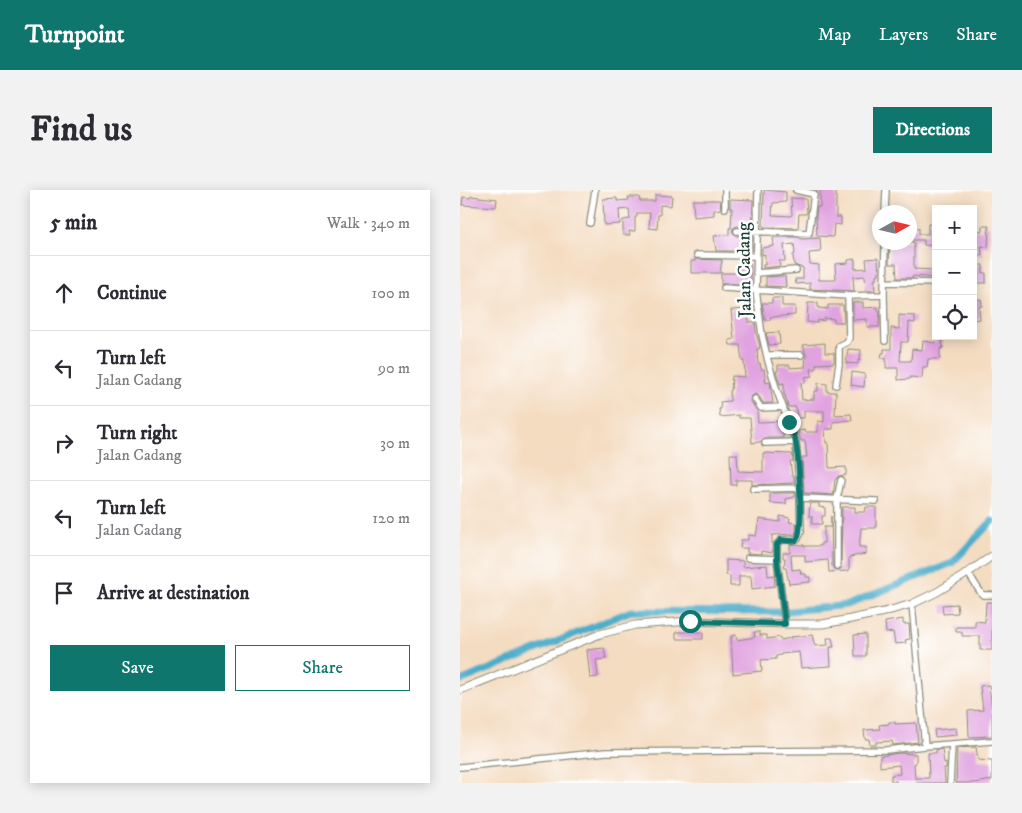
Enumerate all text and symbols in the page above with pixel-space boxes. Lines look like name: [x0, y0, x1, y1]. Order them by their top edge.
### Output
text: Turnpoint: [25, 20, 124, 50]
text: Map: [818, 24, 851, 46]
text: Layers: [879, 24, 928, 46]
text: Share: [956, 24, 997, 46]
button: Directions: [873, 107, 992, 153]
text: Find us: [30, 108, 132, 152]
north arrow: [872, 205, 917, 250]
map controls: [932, 205, 977, 340]
button: +: [932, 205, 977, 250]
text: 5 min: [50, 210, 97, 236]
text: Walk · 340 m: [327, 213, 410, 233]
street label: Jalan Cadang: [733, 222, 757, 320]
button: −: [932, 250, 977, 295]
icon: ahead: [50, 279, 78, 307]
text: Continue: [97, 282, 167, 305]
text: 100 m: [372, 283, 410, 303]
button: locate: [932, 295, 977, 340]
text: Turn left: [97, 347, 166, 370]
icon: left: [50, 354, 78, 382]
text: 90 m: [378, 358, 410, 378]
text: Jalan Cadang: [97, 370, 182, 390]
route end: [778, 411, 801, 434]
text: Turn right: [97, 422, 177, 445]
icon: right: [50, 429, 78, 457]
text: 30 m: [380, 433, 410, 453]
text: Jalan Cadang: [97, 445, 182, 465]
text: Turn left: [97, 497, 166, 520]
icon: left: [50, 504, 78, 532]
text: 120 m: [372, 508, 410, 528]
text: Jalan Cadang: [97, 520, 182, 540]
icon: arrive: [50, 579, 78, 607]
text: Arrive at destination: [97, 582, 249, 605]
route start: [679, 610, 702, 633]
button: Save: [50, 645, 225, 691]
button: Share: [235, 645, 410, 691]

